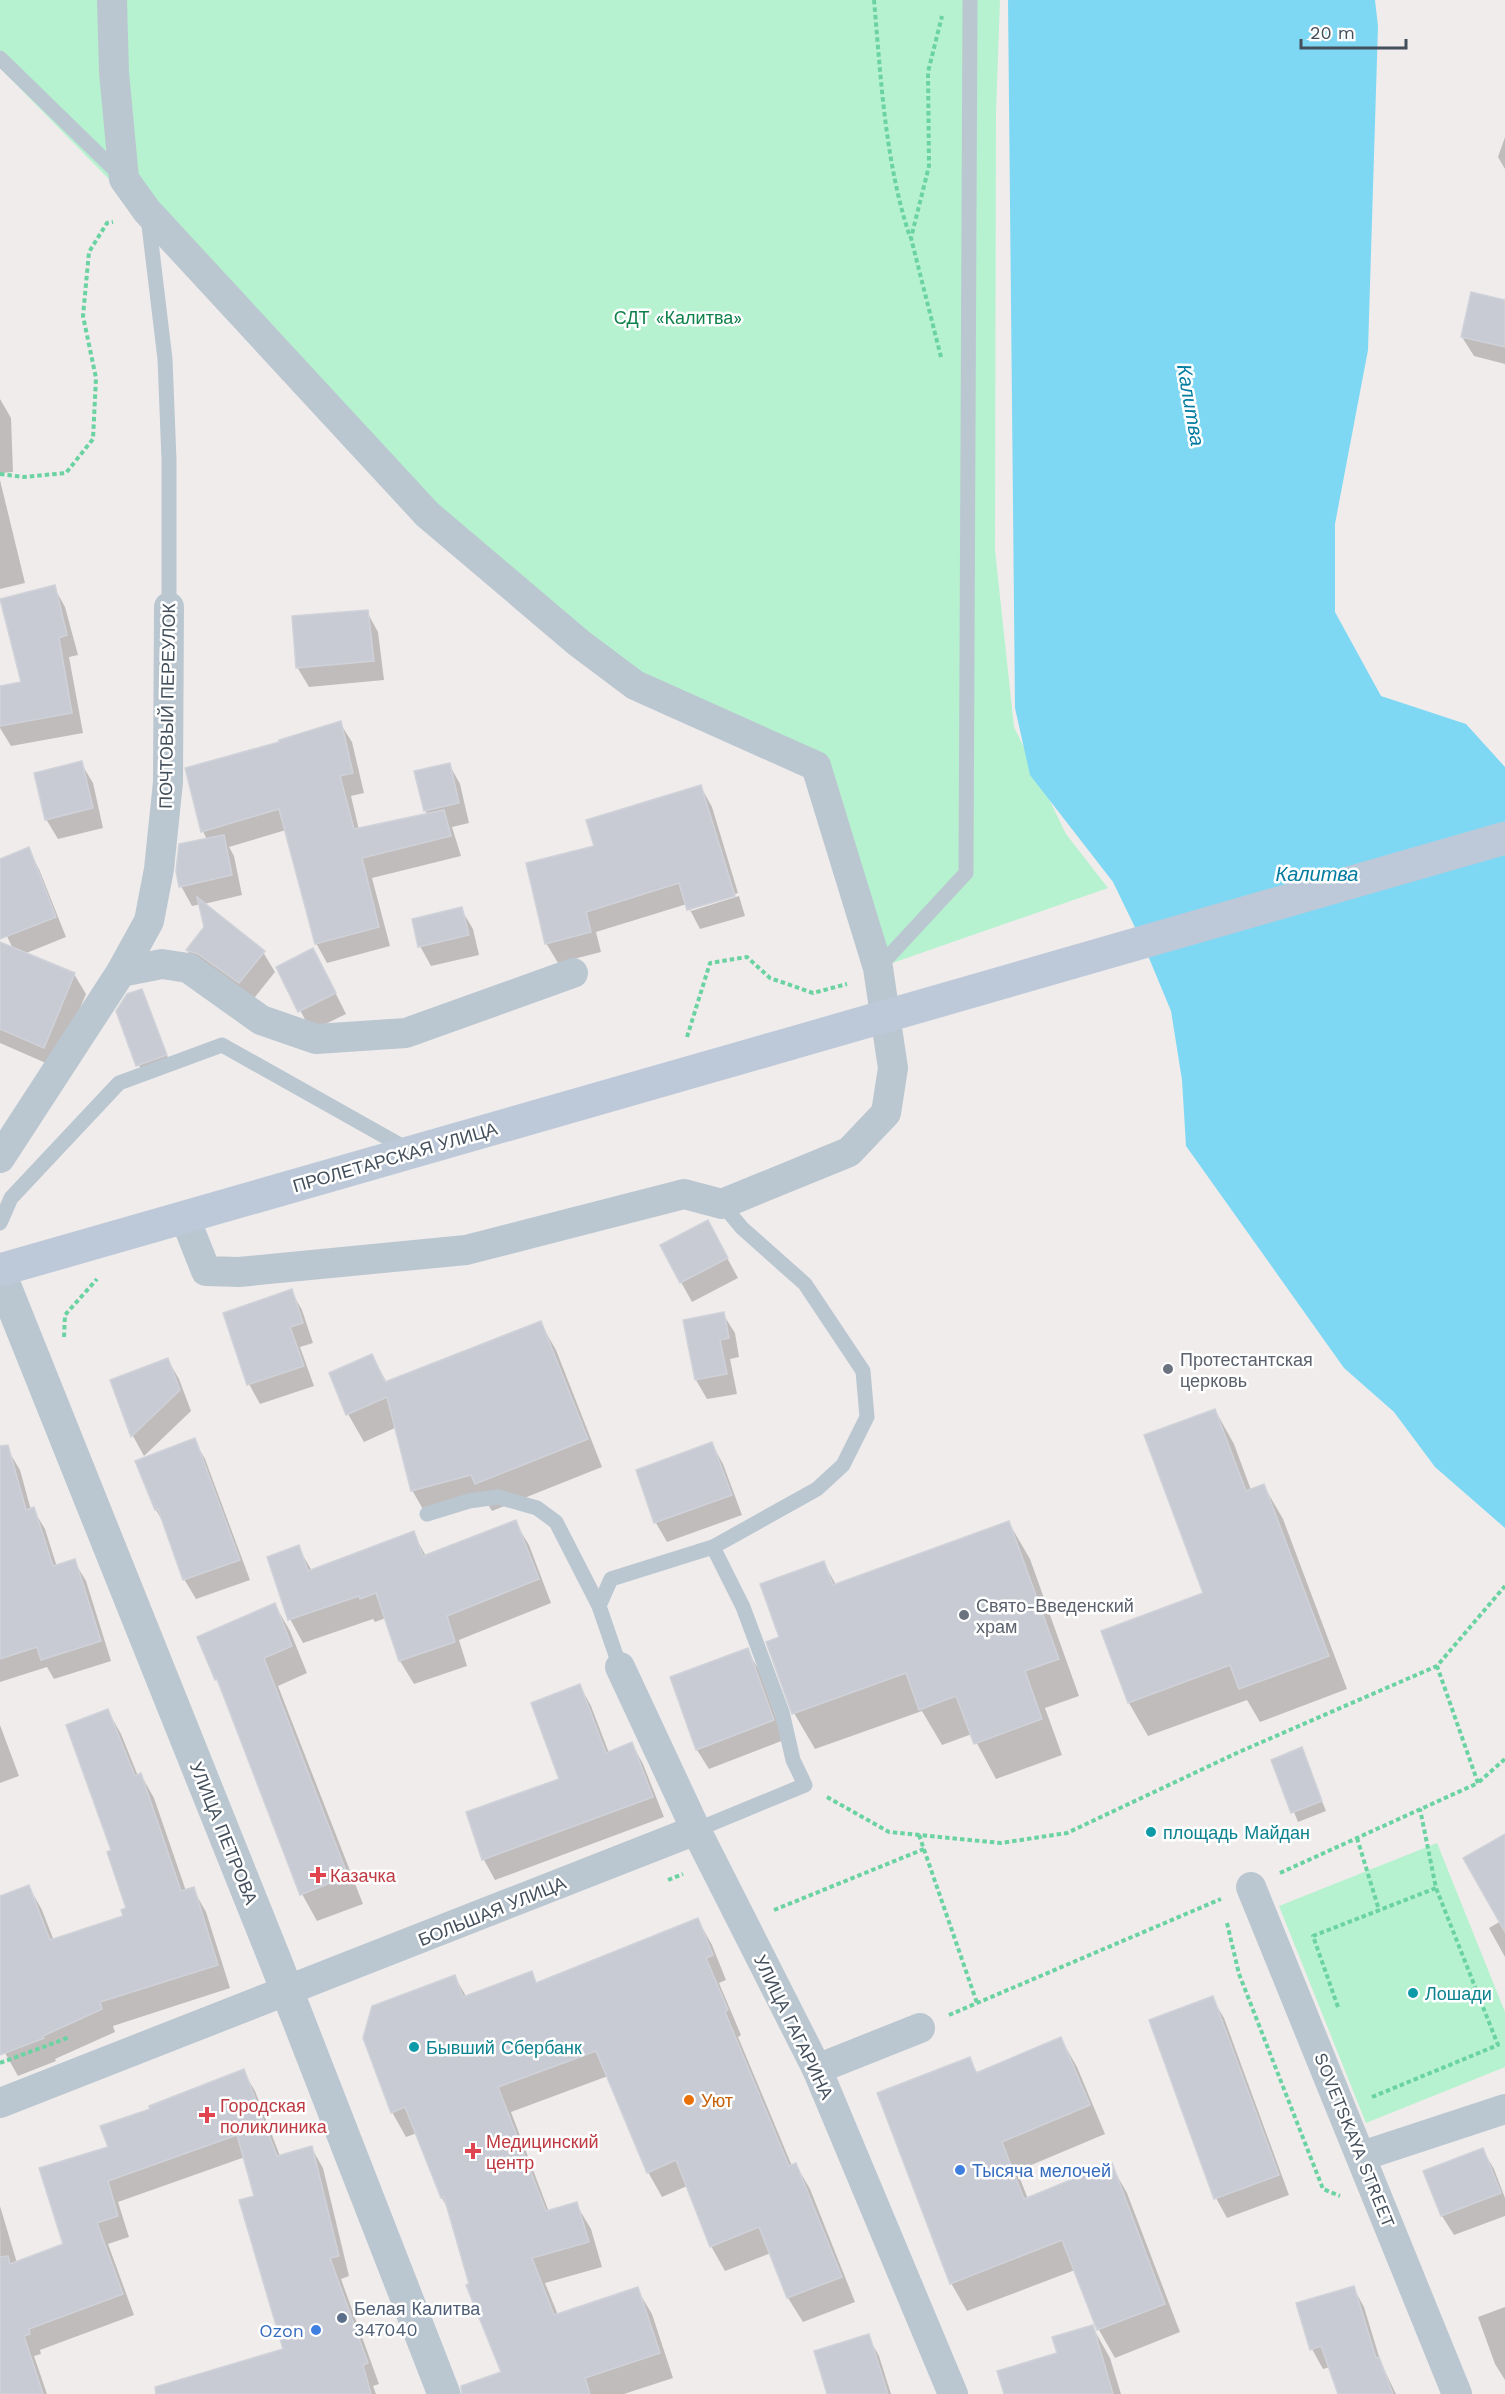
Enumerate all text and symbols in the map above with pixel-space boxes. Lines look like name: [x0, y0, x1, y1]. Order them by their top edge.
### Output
scale bar: [1301, 12, 1406, 50]
text: 20 m: [1310, 22, 1355, 43]
park label: СДТ «Калитва»: [614, 307, 742, 328]
water label: Калитва: [1172, 362, 1210, 448]
street label: ПОЧТОВЫЙ ПЕРЕУЛОК: [155, 602, 179, 809]
water label: Калитва: [1276, 862, 1358, 886]
street label: ПРОЛЕТАРСКАЯ УЛИЦА: [290, 1118, 500, 1196]
place label: Протестантская церковь: [1180, 1349, 1313, 1391]
marker: Протестантская церковь: [1161, 1362, 1175, 1376]
place label: Свято-Введенский храм: [976, 1595, 1134, 1637]
marker: Свято-Введенский храм: [957, 1608, 971, 1622]
street label: УЛИЦА ПЕТРОВА: [186, 1759, 262, 1907]
place label: площадь Майдан: [1163, 1822, 1310, 1843]
marker: площадь Майдан: [1144, 1825, 1158, 1839]
place label: Казачка: [330, 1865, 397, 1886]
marker: Казачка: [311, 1868, 325, 1882]
street label: БОЛЬШАЯ УЛИЦА: [415, 1872, 569, 1950]
street label: УЛИЦА ГАГАРИНА: [750, 1951, 838, 2103]
place label: Лошади: [1425, 1983, 1492, 2004]
marker: Лошади: [1406, 1986, 1420, 2000]
place label: Бывший Сбербанк: [426, 2037, 582, 2058]
marker: Бывший Сбербанк: [407, 2040, 421, 2054]
street label: SOVETSKAYA STREET: [1310, 2050, 1400, 2230]
place label: Уют: [701, 2090, 733, 2111]
marker: Уют: [682, 2093, 696, 2107]
place label: Городская поликлиника: [220, 2095, 328, 2137]
marker: Городская поликлиника: [198, 2106, 216, 2124]
place label: Медицинский центр: [486, 2131, 599, 2173]
marker: Медицинский центр: [464, 2142, 482, 2160]
place label: Тысяча мелочей: [972, 2160, 1111, 2181]
marker: Тысяча мелочей: [953, 2163, 967, 2177]
place label: Белая Калитва 347040: [354, 2298, 481, 2340]
marker: Белая Калитва 347040: [335, 2311, 349, 2325]
place label: Ozon: [259, 2320, 304, 2341]
marker: Ozon: [309, 2323, 323, 2337]

